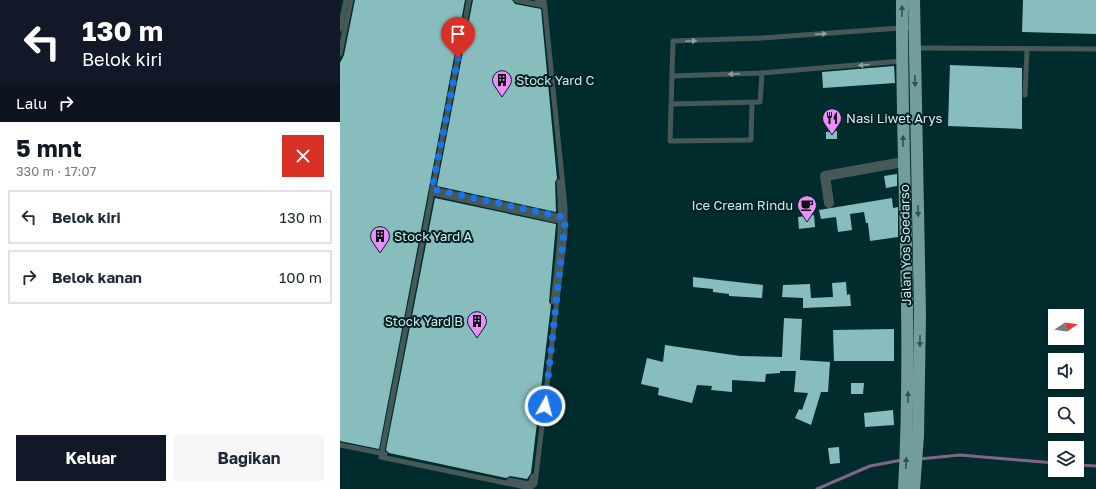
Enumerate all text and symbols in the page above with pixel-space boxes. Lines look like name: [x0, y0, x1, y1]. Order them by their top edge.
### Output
one-way arrow: [899, 4, 905, 17]
text: 130 m: [82, 14, 163, 47]
icon: left: [16, 16, 68, 68]
pin: [441, 17, 475, 58]
icon: arrive: [447, 23, 469, 45]
one-way arrow: [815, 31, 827, 38]
one-way arrow: [685, 37, 697, 44]
text: Belok kiri: [82, 48, 162, 70]
one-way arrow: [858, 61, 870, 68]
building icon: Stock Yard C: [491, 69, 513, 97]
one-way arrow: [728, 70, 740, 77]
place label: Stock Yard C: [516, 72, 595, 88]
one-way arrow: [912, 75, 918, 88]
icon: right: [55, 92, 77, 114]
text: Lalu: [16, 94, 47, 112]
restaurant icon: Nasi Liwet Arys: [821, 107, 843, 135]
place label: Nasi Liwet Arys: [846, 110, 943, 126]
text: 5 mnt: [16, 133, 82, 162]
one-way arrow: [900, 134, 906, 147]
button: close: [282, 135, 324, 177]
text: 330 m · 17:07: [16, 163, 96, 179]
street label: Jalan Yos Soedarso: [896, 184, 914, 306]
cafe icon: Ice Cream Rindu: [796, 194, 818, 222]
place label: Ice Cream Rindu: [691, 197, 793, 213]
one-way arrow: [915, 205, 922, 217]
icon: left: [18, 206, 40, 228]
text: Belok kiri: [52, 208, 121, 226]
text: 130 m: [280, 208, 322, 226]
building icon: Stock Yard A: [369, 225, 391, 253]
place label: Stock Yard A: [394, 228, 473, 244]
icon: right: [18, 266, 40, 288]
text: Belok kanan: [52, 268, 142, 286]
text: 100 m: [279, 268, 322, 286]
north arrow: [1048, 309, 1084, 345]
map controls: [1048, 309, 1084, 477]
building icon: Stock Yard B: [466, 310, 488, 338]
place label: Stock Yard B: [385, 313, 463, 329]
one-way arrow: [917, 335, 923, 348]
button: sound: [1048, 353, 1084, 389]
position arrow: [524, 385, 566, 427]
one-way arrow: [905, 390, 911, 403]
button: search: [1048, 397, 1084, 433]
button: Keluar: [16, 435, 166, 481]
button: Bagikan: [174, 435, 324, 481]
button: layers: [1048, 441, 1084, 477]
one-way arrow: [902, 457, 909, 469]

